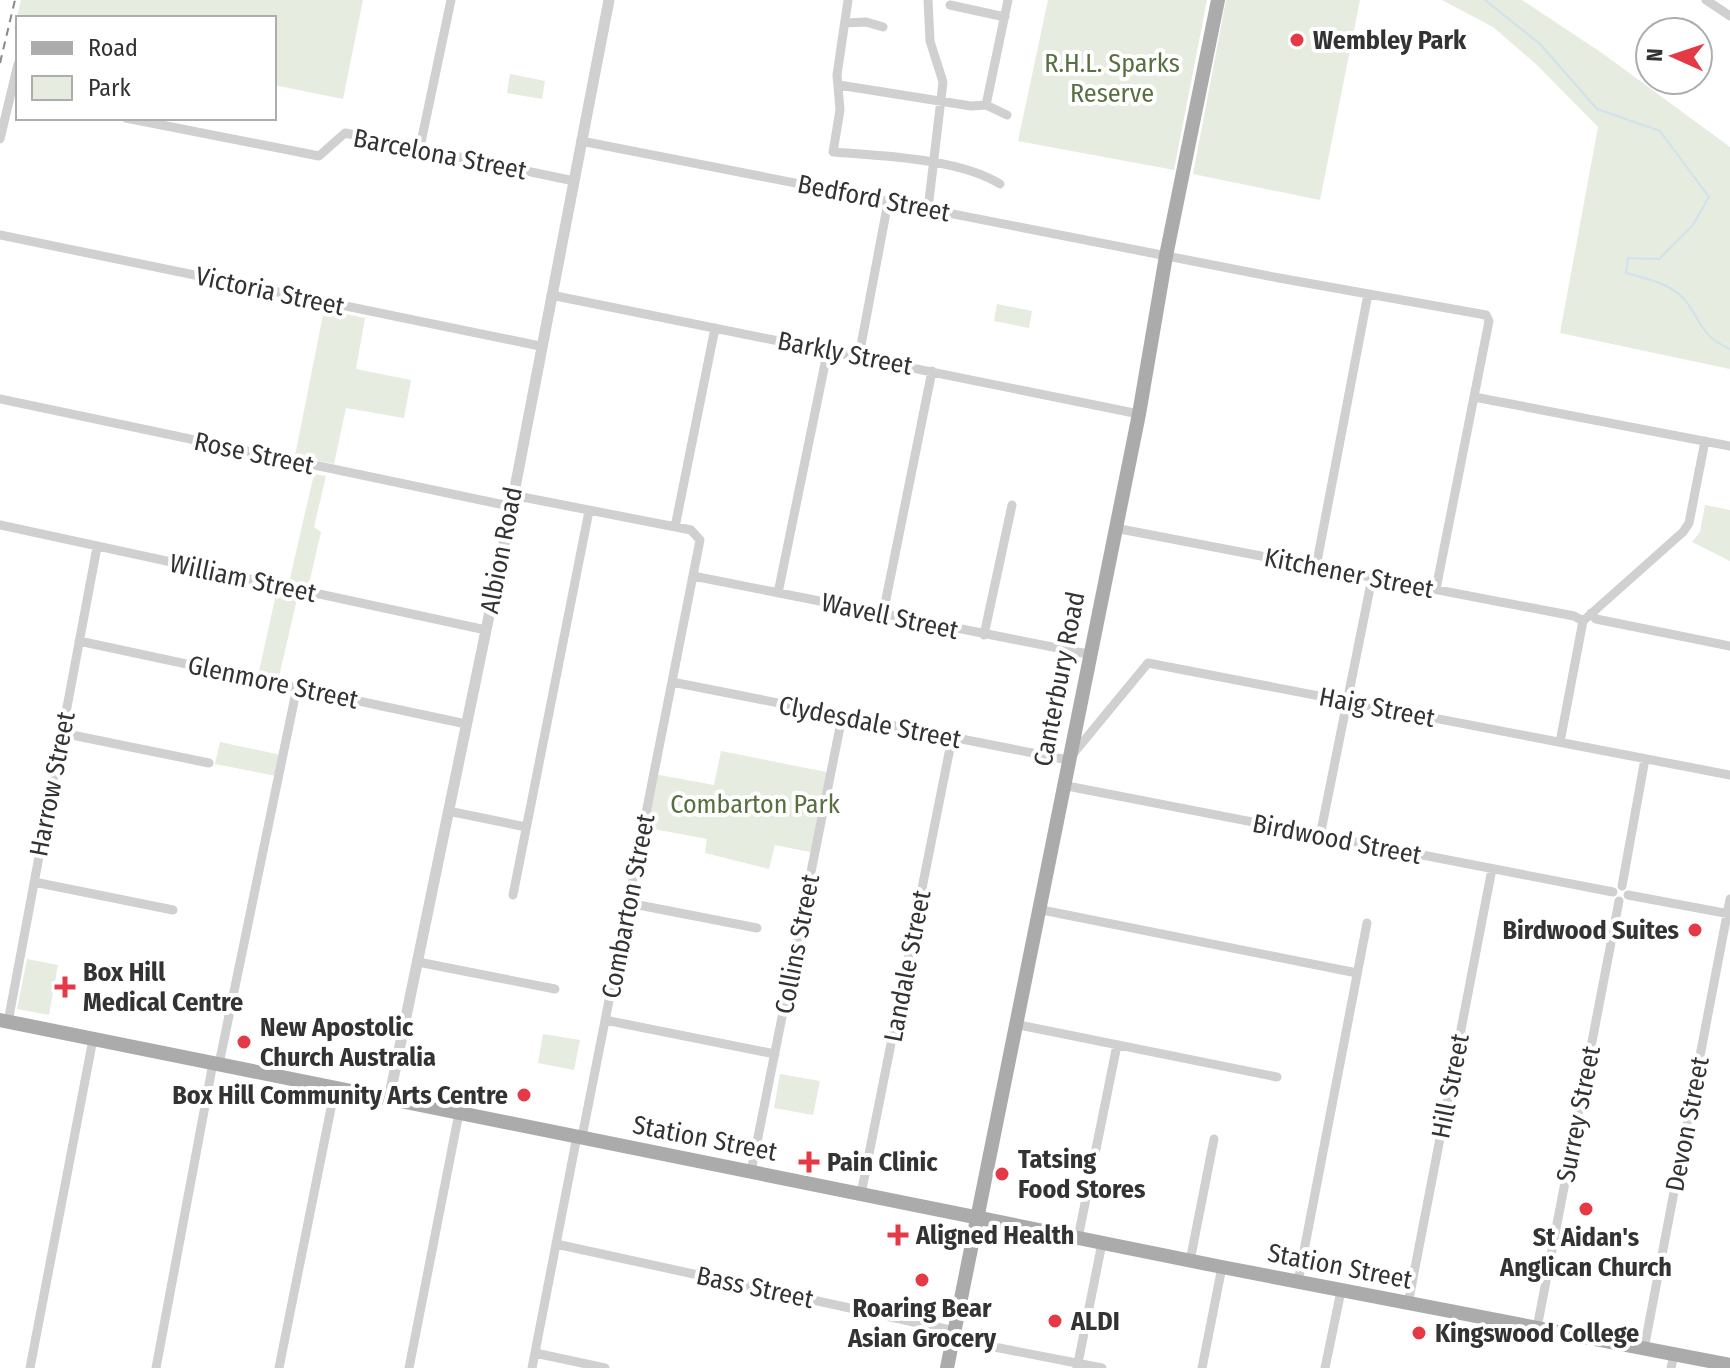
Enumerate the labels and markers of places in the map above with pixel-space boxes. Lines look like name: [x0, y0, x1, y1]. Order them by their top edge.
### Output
place label: Wembley Park: [1313, 25, 1467, 56]
marker: Wembley Park: [1288, 31, 1306, 49]
place label: Birdwood Suites: [1503, 915, 1679, 946]
marker: Birdwood Suites: [1686, 921, 1704, 939]
place label: Box Hill Medical Centre: [83, 957, 243, 1018]
marker: Box Hill Medical Centre: [54, 976, 76, 998]
place label: New Apostolic Church Australia: [260, 1012, 436, 1073]
marker: New Apostolic Church Australia: [235, 1033, 253, 1051]
place label: Box Hill Community Arts Centre: [172, 1080, 508, 1111]
marker: Box Hill Community Arts Centre: [515, 1086, 533, 1104]
place label: Tatsing Food Stores: [1018, 1144, 1145, 1205]
place label: Pain Clinic: [827, 1147, 938, 1178]
marker: Pain Clinic: [798, 1151, 820, 1173]
marker: Tatsing Food Stores: [993, 1165, 1011, 1183]
marker: St Aidan's Anglican Church: [1577, 1200, 1595, 1218]
place label: Aligned Health: [915, 1220, 1074, 1251]
place label: St Aidan's Anglican Church: [1499, 1222, 1672, 1283]
marker: Aligned Health: [887, 1224, 909, 1246]
marker: Roaring Bear Asian Grocery: [913, 1271, 931, 1289]
place label: Roaring Bear Asian Grocery: [847, 1293, 997, 1354]
place label: ALDI: [1070, 1306, 1120, 1337]
marker: ALDI: [1046, 1312, 1064, 1330]
place label: Kingswood College: [1435, 1318, 1639, 1349]
marker: Kingswood College: [1410, 1324, 1428, 1342]

